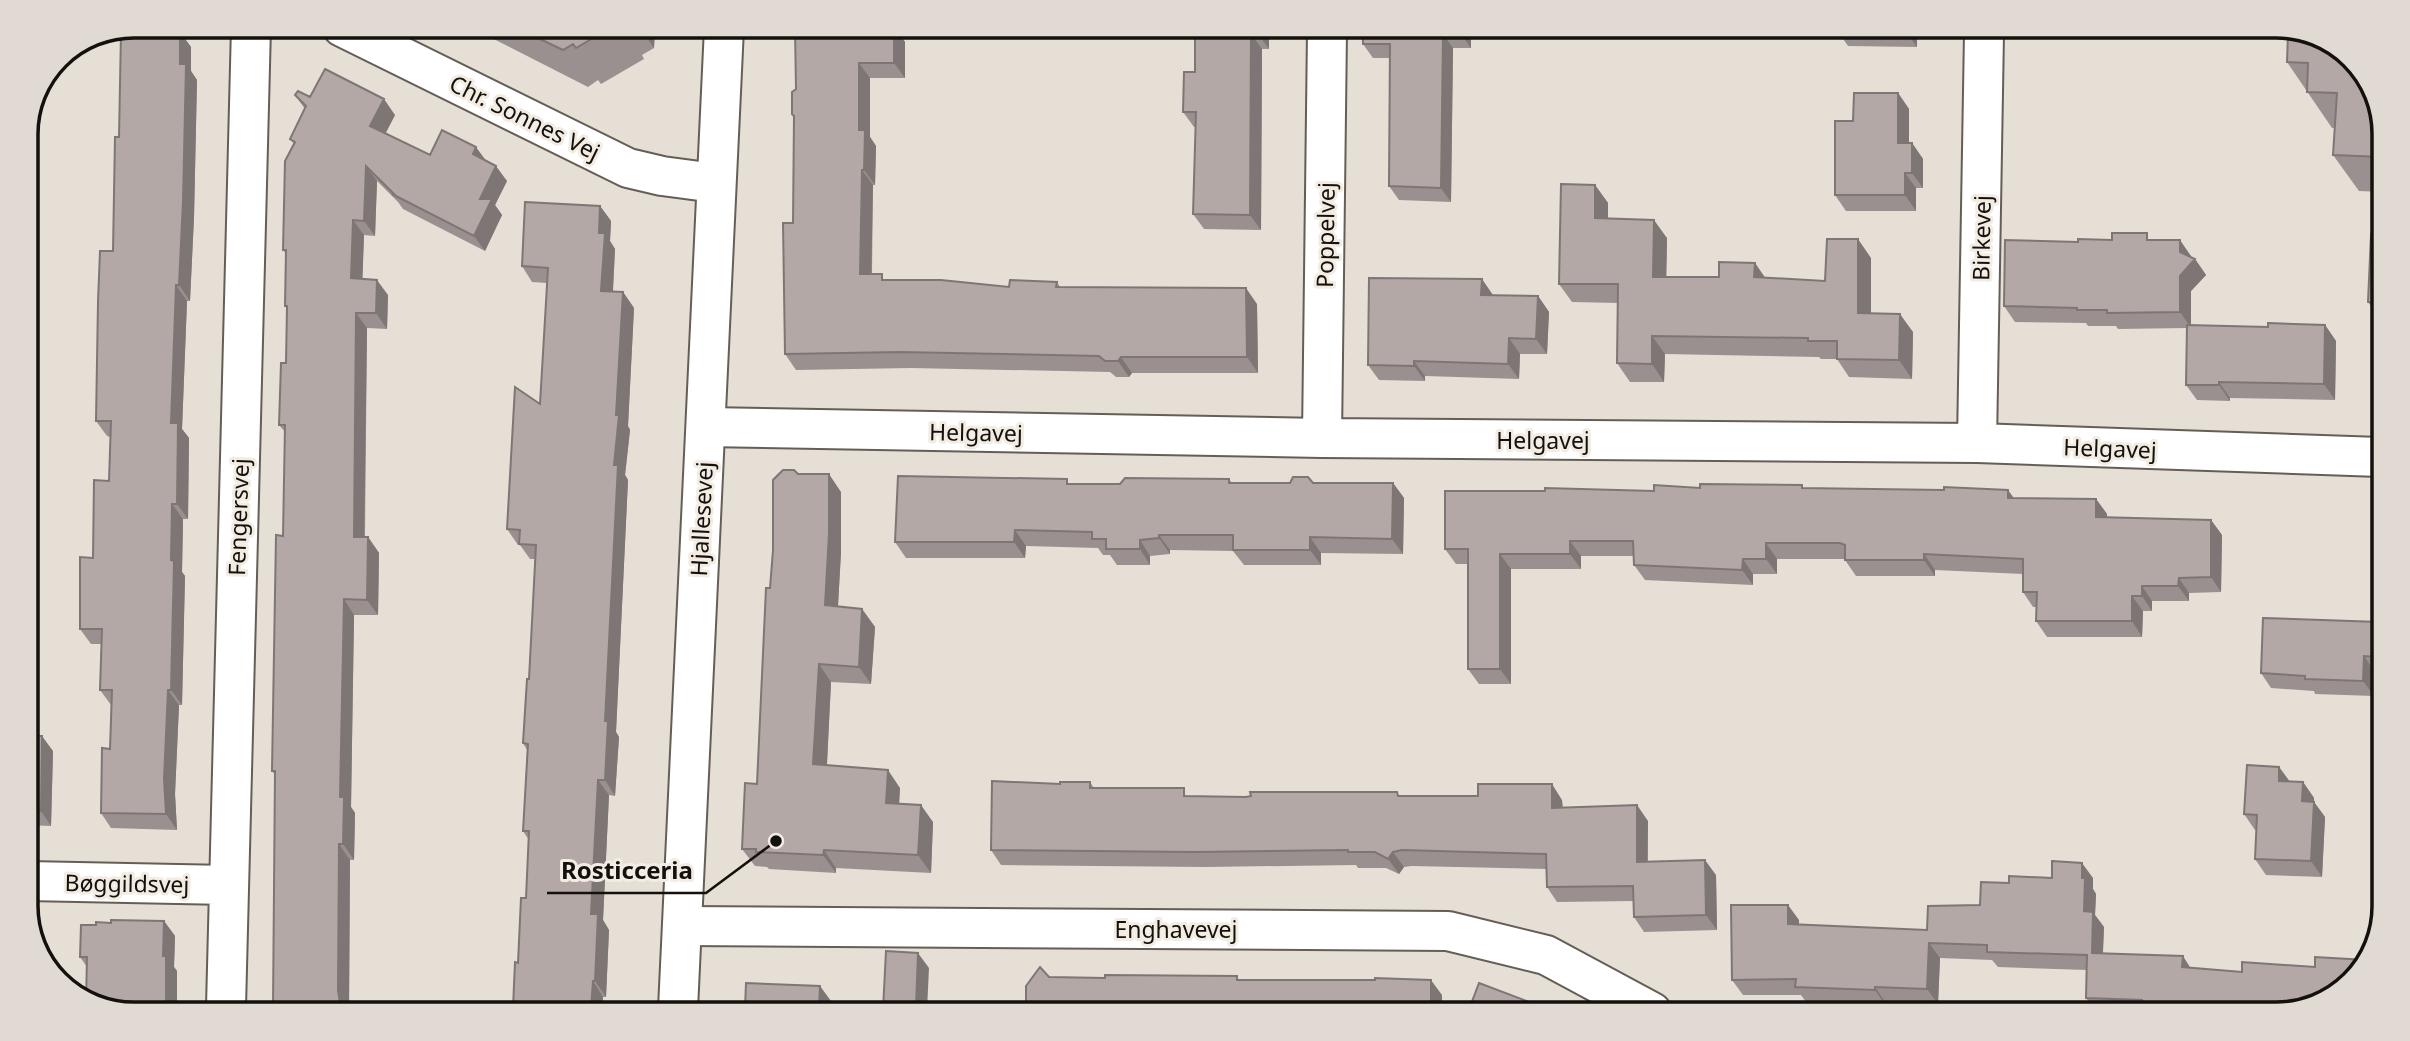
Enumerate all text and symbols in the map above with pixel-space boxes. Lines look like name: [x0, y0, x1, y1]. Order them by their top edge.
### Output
street label: Chr. Sonnes Vej: [444, 67, 606, 167]
street label: Poppelvej: [1308, 182, 1342, 288]
street label: Birkevej: [1964, 195, 1998, 281]
street label: Helgavej: [929, 415, 1023, 449]
street label: Helgavej: [1496, 424, 1590, 456]
street label: Helgavej: [2063, 430, 2157, 466]
street label: Fengersvej: [220, 458, 256, 576]
street label: Hjallesevej: [682, 461, 720, 577]
callout: Rosticceria: [547, 848, 706, 893]
text: Rosticceria: [561, 853, 693, 886]
street label: Bøggildsvej: [64, 866, 190, 900]
street label: Enghavevej: [1114, 913, 1238, 945]

